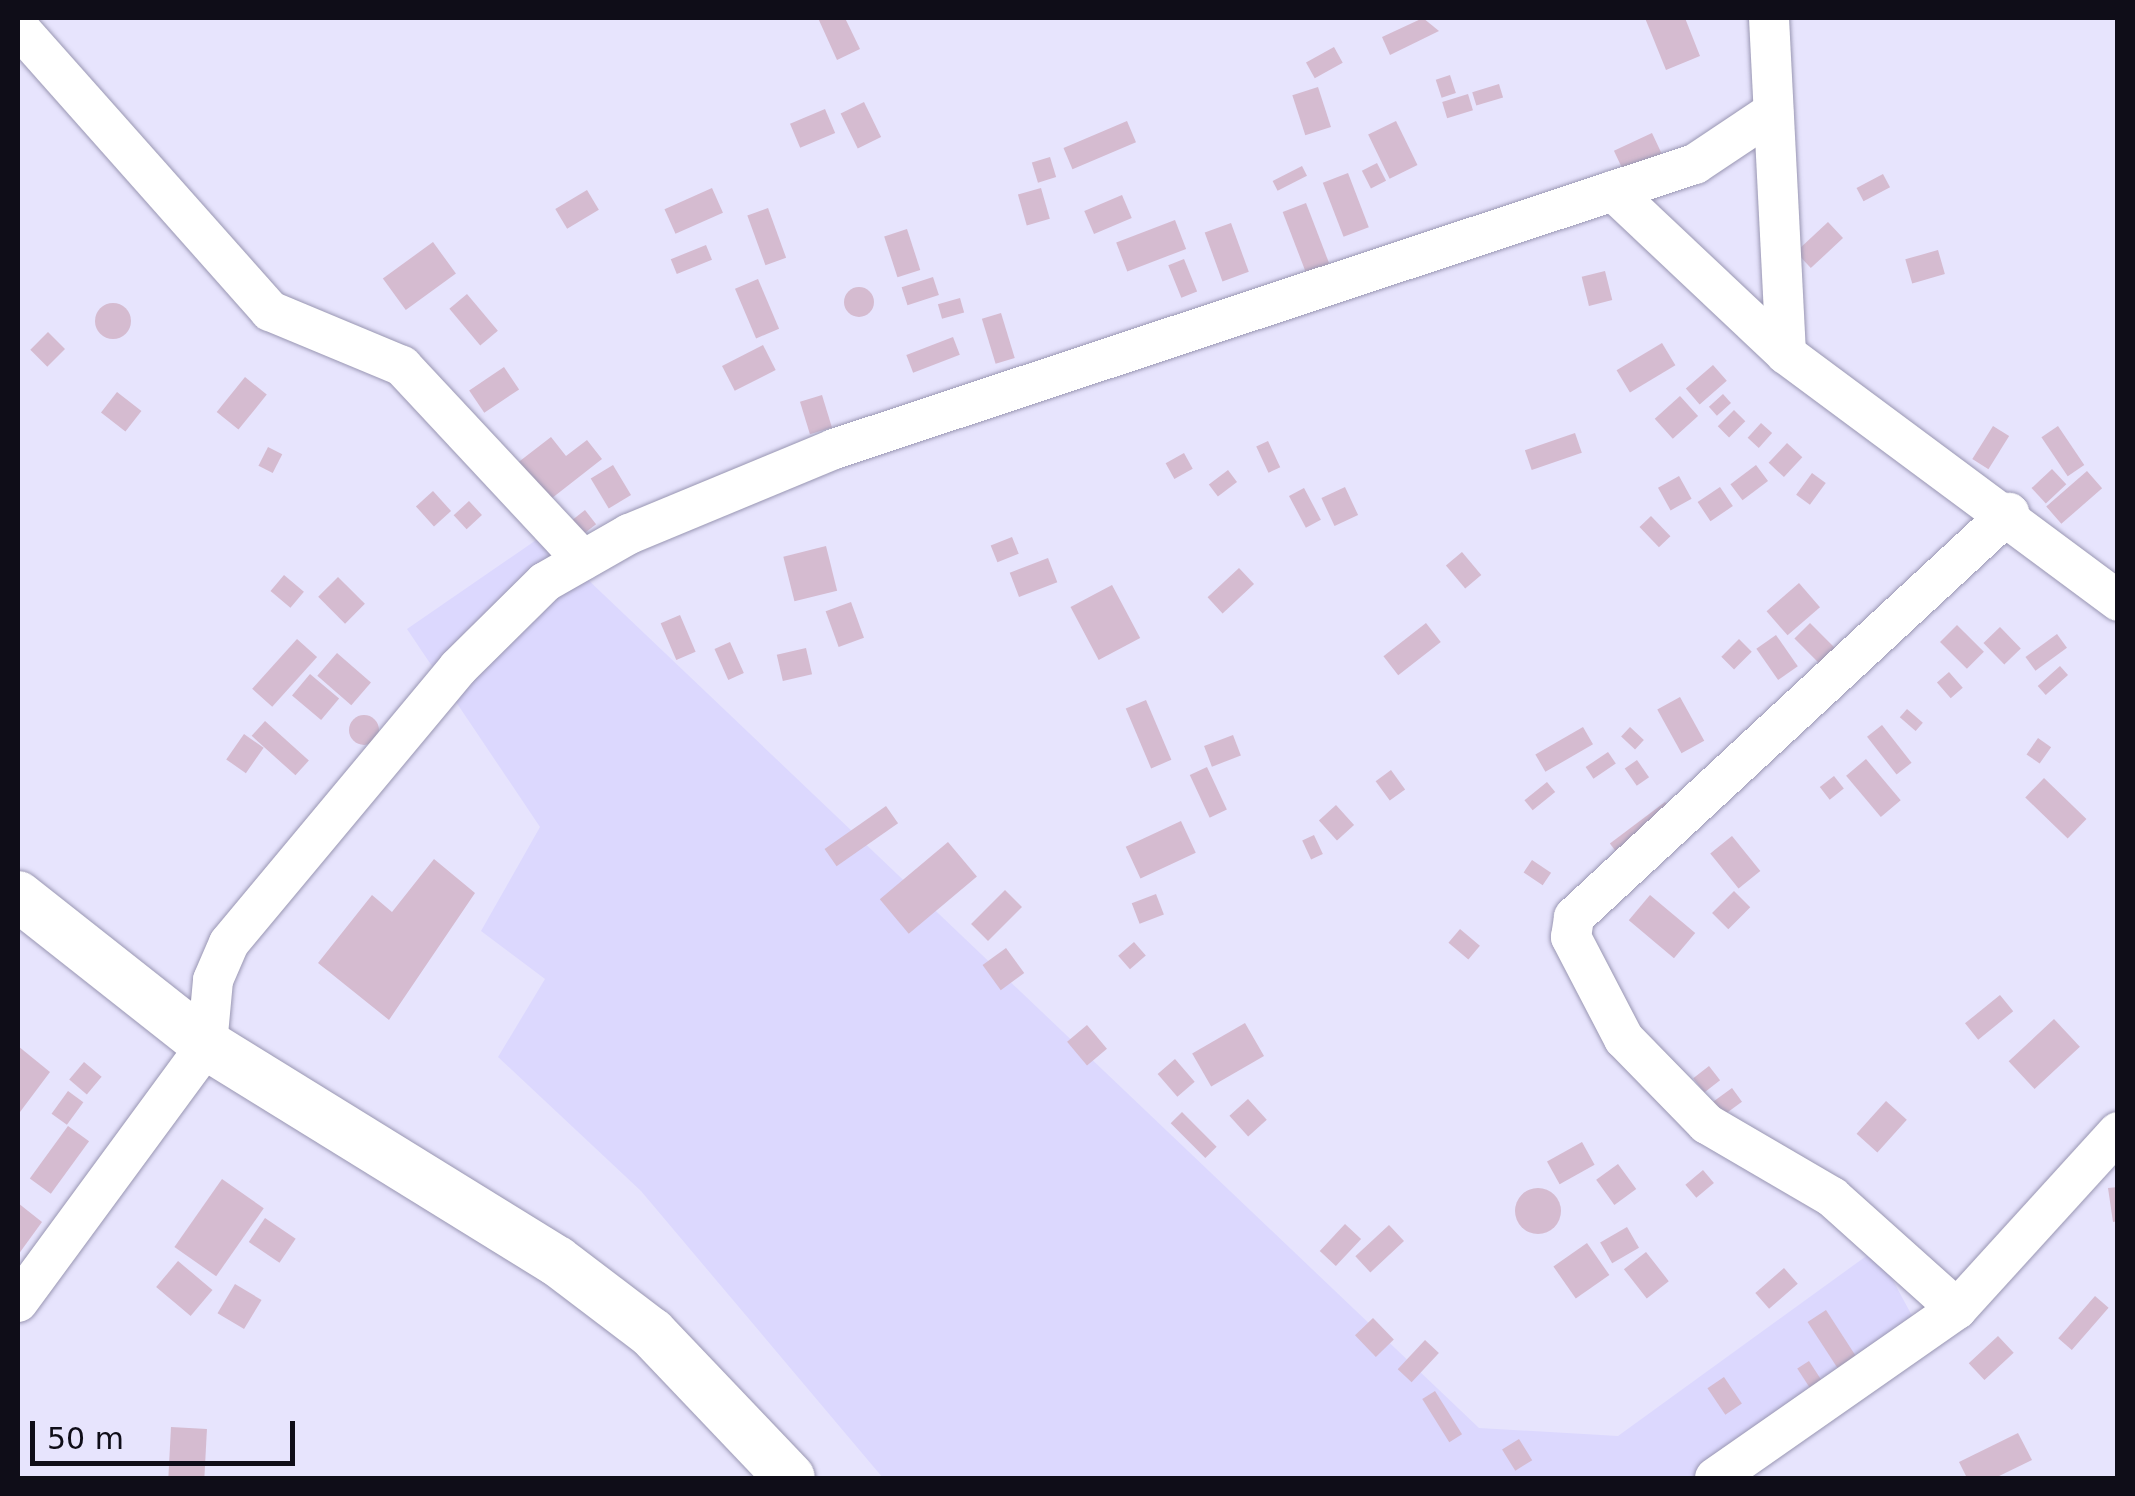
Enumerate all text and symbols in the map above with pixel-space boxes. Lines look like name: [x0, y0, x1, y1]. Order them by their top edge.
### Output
scale bar: [35, 1401, 300, 1463]
text: 50 m: [47, 1421, 124, 1456]

